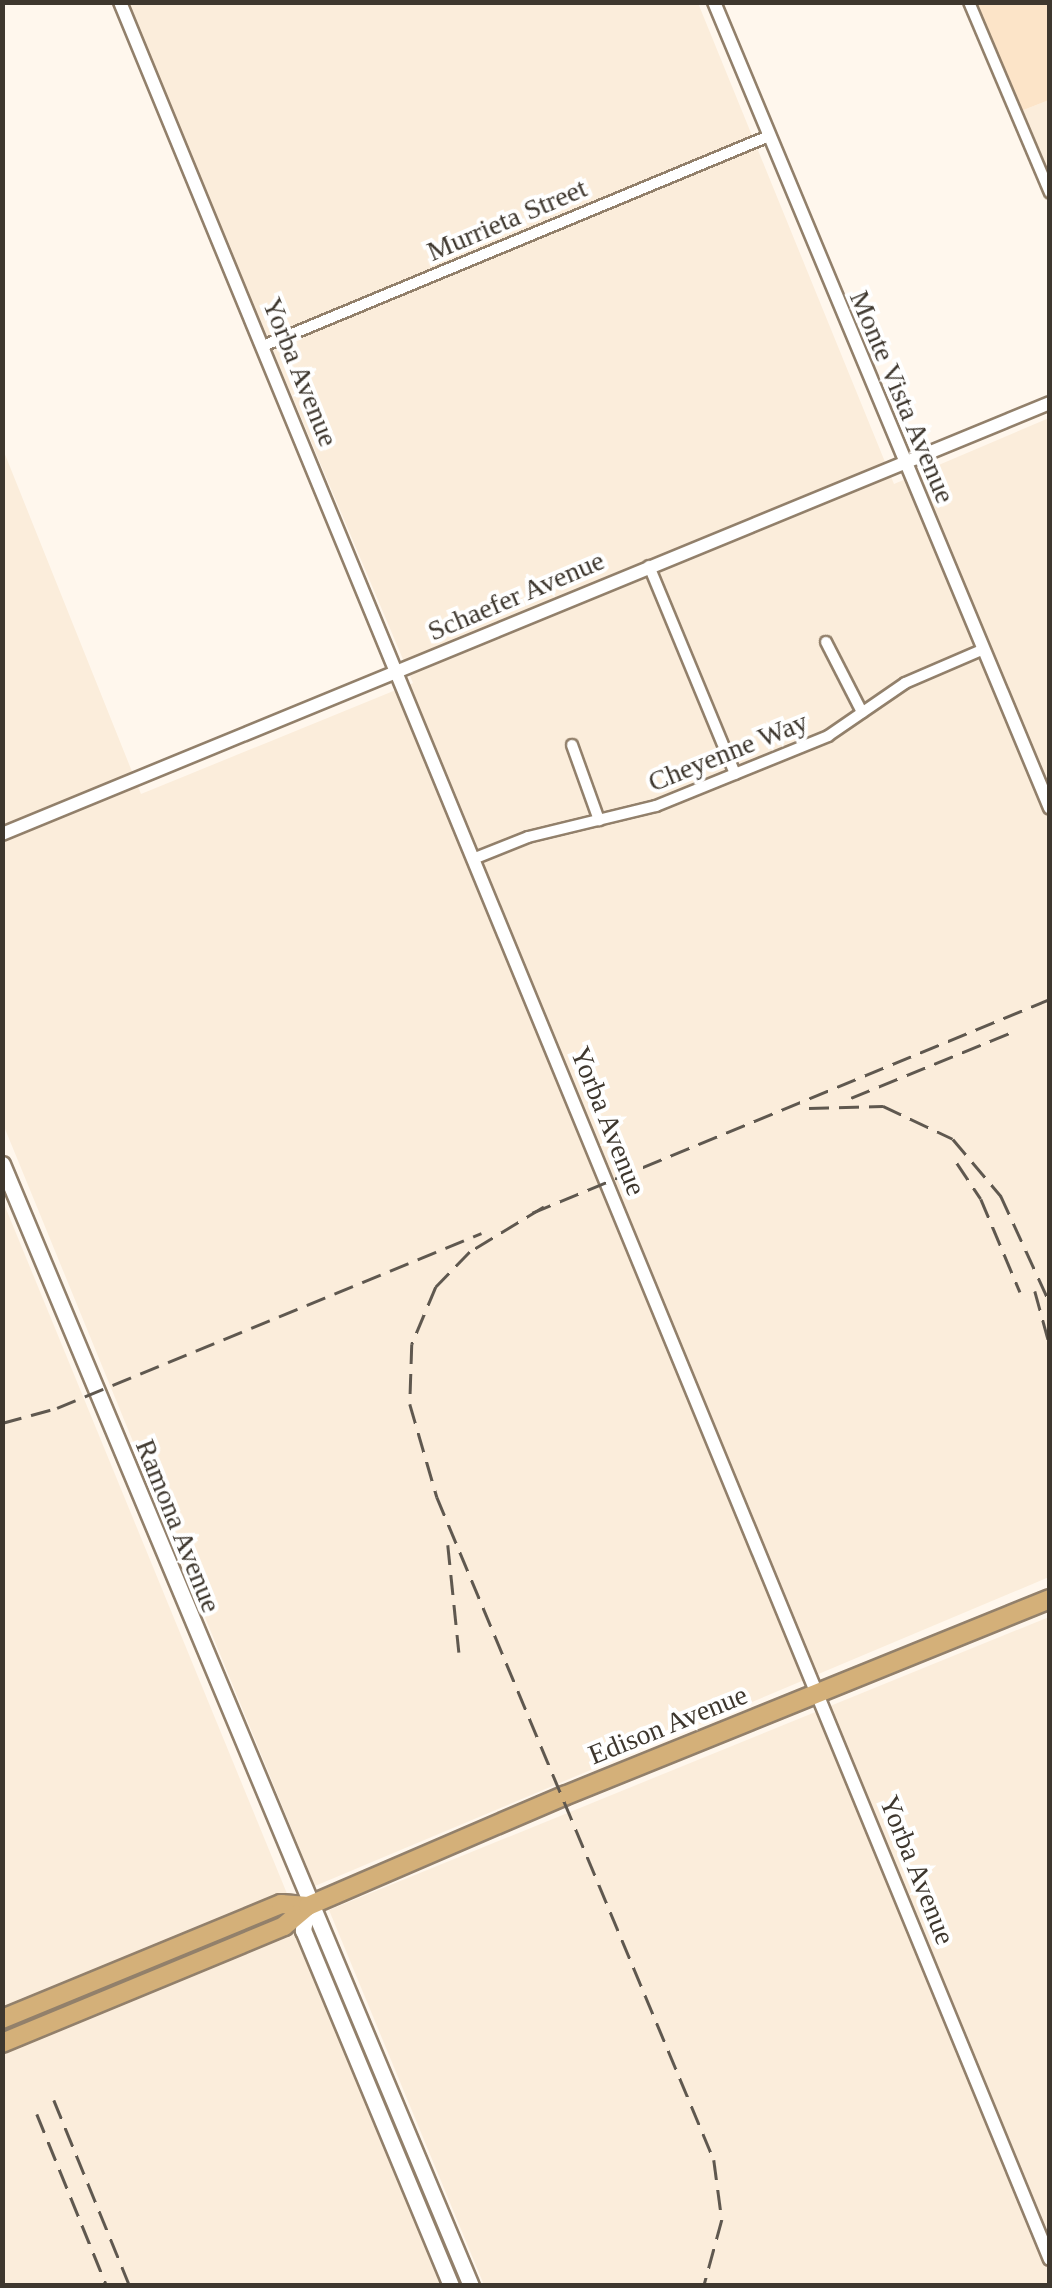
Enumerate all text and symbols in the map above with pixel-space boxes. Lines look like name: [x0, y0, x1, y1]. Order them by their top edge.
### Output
street label: Murrieta Street: [422, 171, 592, 269]
street label: Monte Vista Avenue: [842, 285, 962, 509]
street label: Yorba Avenue: [255, 292, 345, 452]
street label: Schaefer Avenue: [422, 543, 610, 649]
street label: Cheyenne Way: [643, 705, 813, 799]
street label: Yorba Avenue: [563, 1041, 653, 1201]
street label: Ramona Avenue: [128, 1434, 228, 1618]
street label: Edison Avenue: [583, 1678, 753, 1772]
street label: Yorba Avenue: [872, 1790, 962, 1950]

